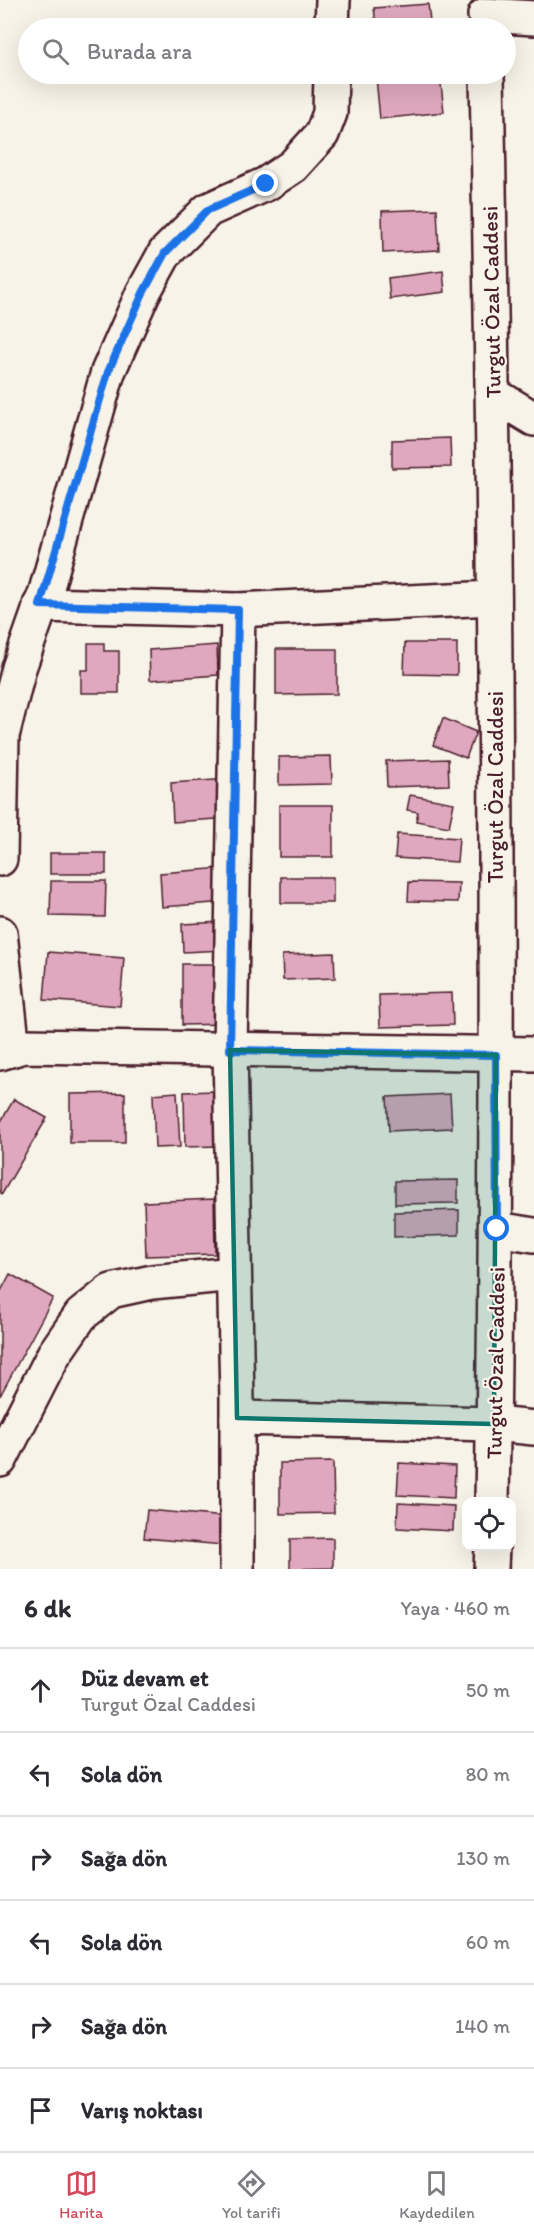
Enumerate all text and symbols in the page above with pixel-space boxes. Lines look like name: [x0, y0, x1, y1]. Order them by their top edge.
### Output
search box: [18, 18, 516, 84]
icon: search: [39, 35, 72, 68]
text: Burada ara: [87, 38, 192, 65]
route end: [252, 170, 278, 196]
street label: Turgut Özal Caddesi: [476, 206, 507, 398]
street label: Turgut Özal Caddesi: [482, 691, 509, 883]
route start: [483, 1215, 509, 1241]
street label: Turgut Özal Caddesi: [480, 1267, 511, 1459]
map controls: [462, 1497, 516, 1551]
button: locate: [462, 1497, 516, 1551]
text: 6 dk: [24, 1592, 71, 1624]
text: Yaya · 460 m: [400, 1596, 510, 1620]
text: Düz devam et: [81, 1665, 208, 1692]
icon: ahead: [24, 1674, 57, 1707]
text: 50 m: [466, 1678, 510, 1702]
text: Turgut Özal Caddesi: [81, 1692, 256, 1716]
icon: left: [24, 1758, 57, 1791]
text: Sola dön: [81, 1761, 162, 1788]
text: 80 m: [465, 1762, 510, 1786]
icon: right: [24, 1842, 57, 1875]
text: Sağa dön: [81, 1845, 167, 1872]
text: 130 m: [456, 1846, 510, 1870]
icon: left: [24, 1926, 57, 1959]
text: Sola dön: [81, 1929, 162, 1956]
text: 60 m: [466, 1930, 510, 1954]
icon: right: [24, 2010, 57, 2043]
text: Sağa dön: [81, 2013, 167, 2040]
text: 140 m: [455, 2014, 510, 2038]
icon: arrive: [24, 2094, 57, 2127]
text: Varış noktası: [81, 2097, 203, 2124]
tab: Harita: [59, 2167, 103, 2222]
tab: Yol tarifi: [222, 2167, 281, 2222]
tab: Kaydedilen: [399, 2167, 475, 2222]

